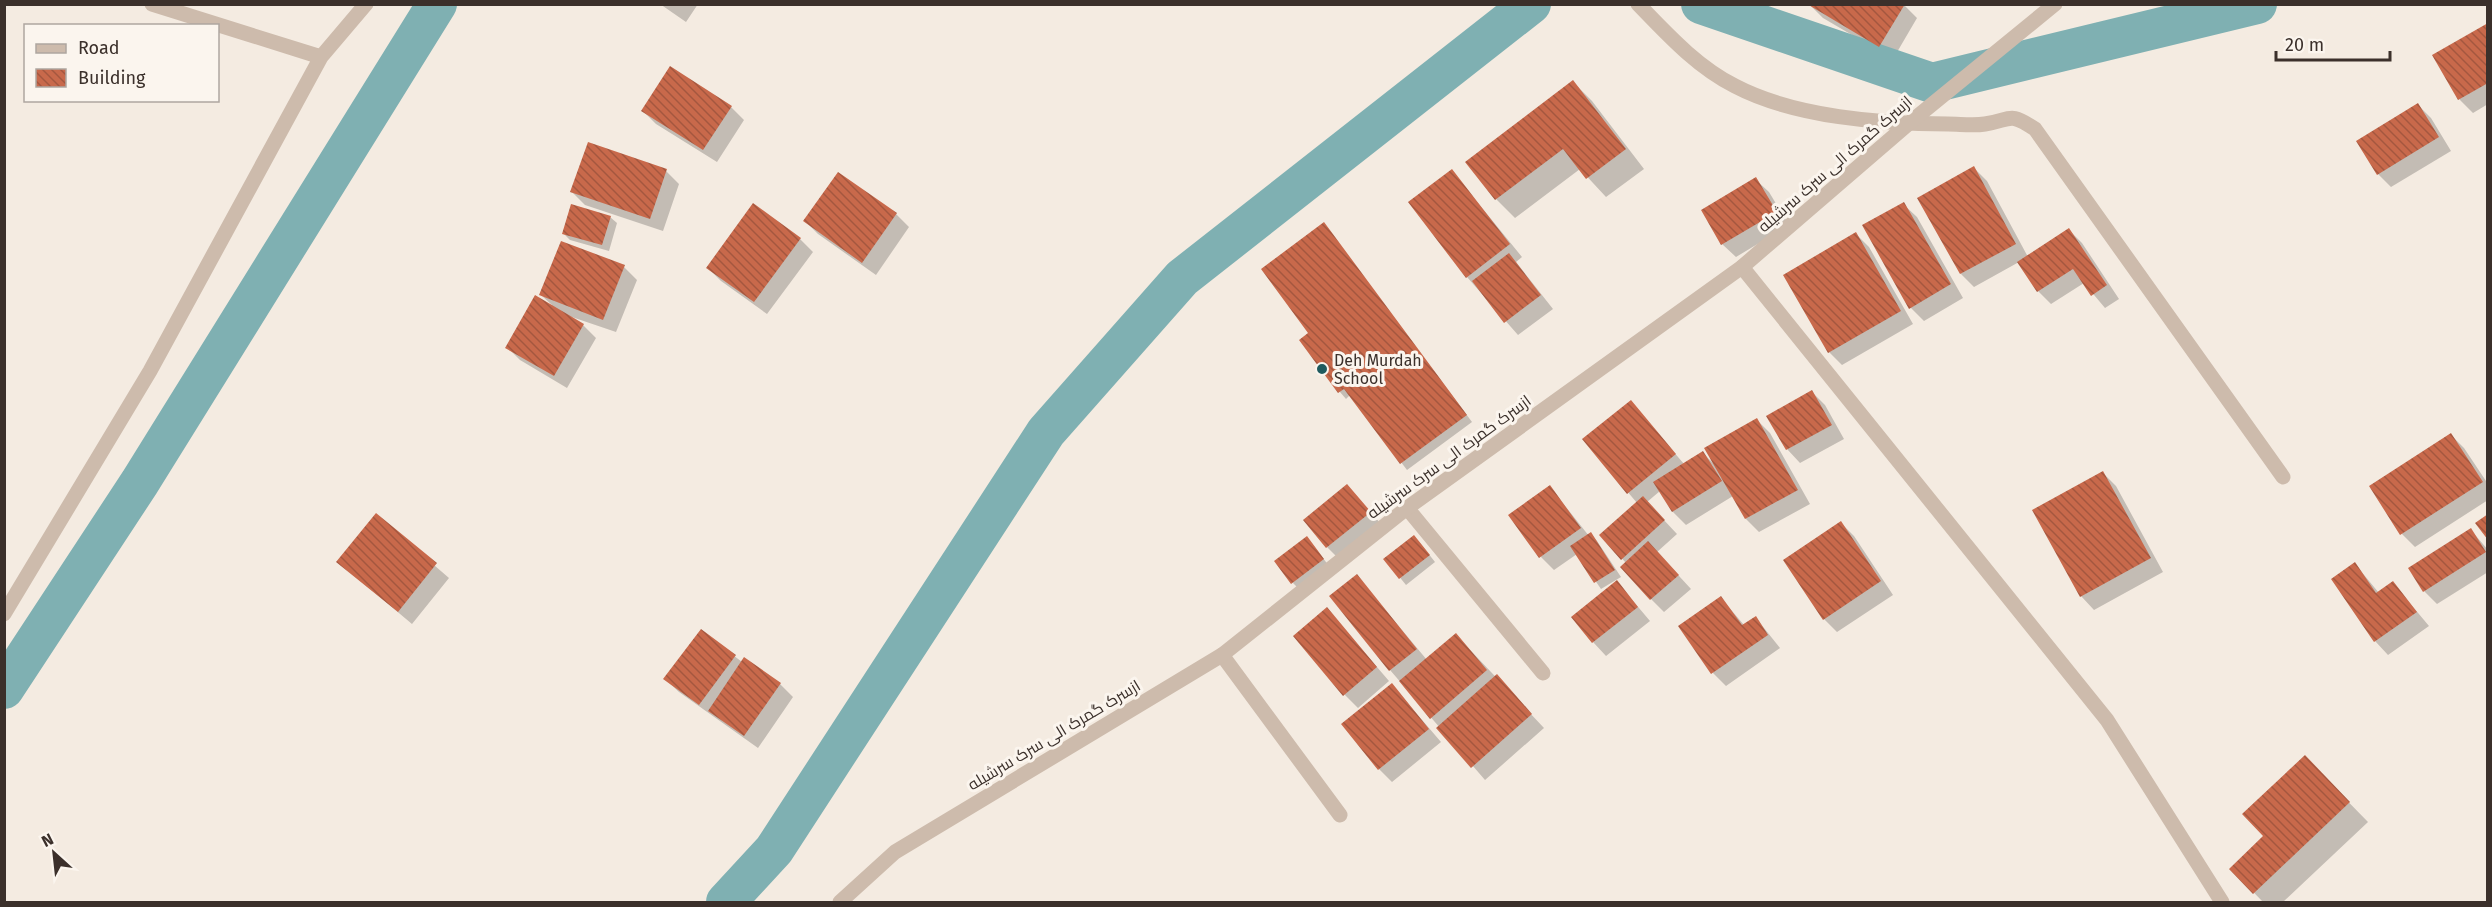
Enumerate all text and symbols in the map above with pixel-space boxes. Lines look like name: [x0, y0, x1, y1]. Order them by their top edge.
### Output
legend: [24, 24, 219, 102]
scale bar: [2276, 24, 2390, 62]
text: 20 m: [2285, 34, 2324, 56]
text: Road: [78, 37, 120, 59]
text: Building: [78, 67, 146, 89]
street label: ازسرک گمرک الی سرک سرشیله: [1754, 92, 1917, 237]
place label: Deh Murdah School: [1334, 351, 1422, 388]
marker: Deh Murdah School: [1315, 362, 1329, 376]
street label: ازسرک گمرک الی سرک سرشیله: [1363, 391, 1535, 524]
street label: ازسرک گمرک الی سرک سرشیله: [964, 676, 1144, 795]
north arrow: [24, 823, 84, 883]
text: N: [38, 829, 56, 851]

